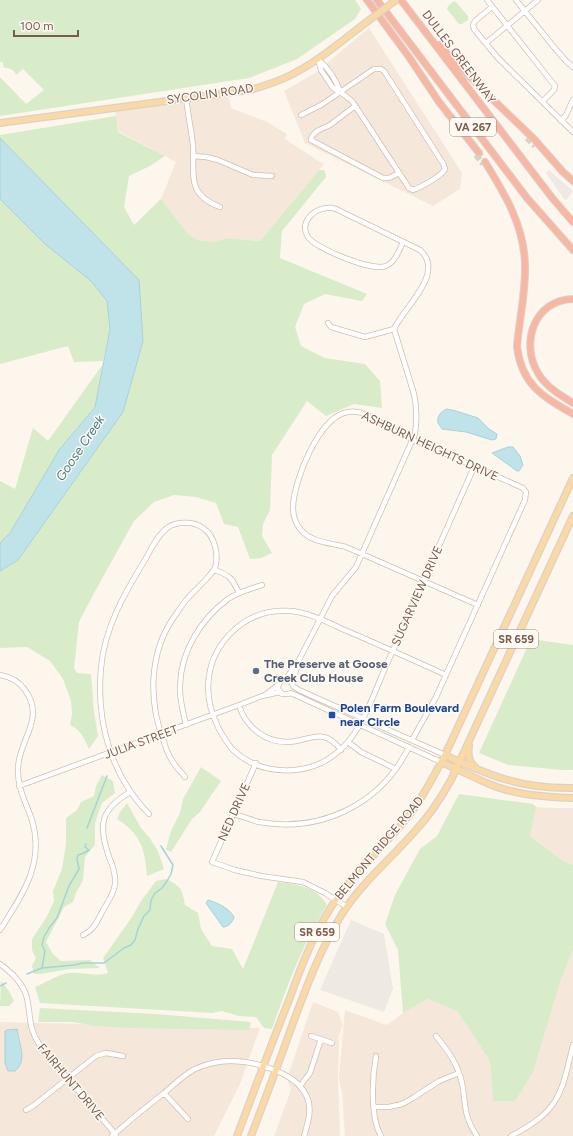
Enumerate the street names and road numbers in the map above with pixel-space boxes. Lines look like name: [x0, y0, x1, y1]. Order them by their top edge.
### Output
street label: DULLES GREENWAY: [419, 8, 499, 107]
street label: SYCOLIN ROAD: [166, 81, 254, 107]
road number: VA 267: [450, 118, 496, 136]
street label: ASHBURN HEIGHTS DRIVE: [360, 408, 500, 484]
street label: SUGARVIEW DRIVE: [389, 544, 445, 648]
road number: SR 659: [494, 630, 538, 648]
street label: JULIA STREET: [102, 722, 180, 762]
street label: NED DRIVE: [215, 781, 253, 843]
street label: BELMONT RIDGE ROAD: [332, 794, 426, 902]
road number: SR 659: [295, 923, 339, 941]
street label: FAIRHUNT DRIVE: [35, 1041, 107, 1123]

